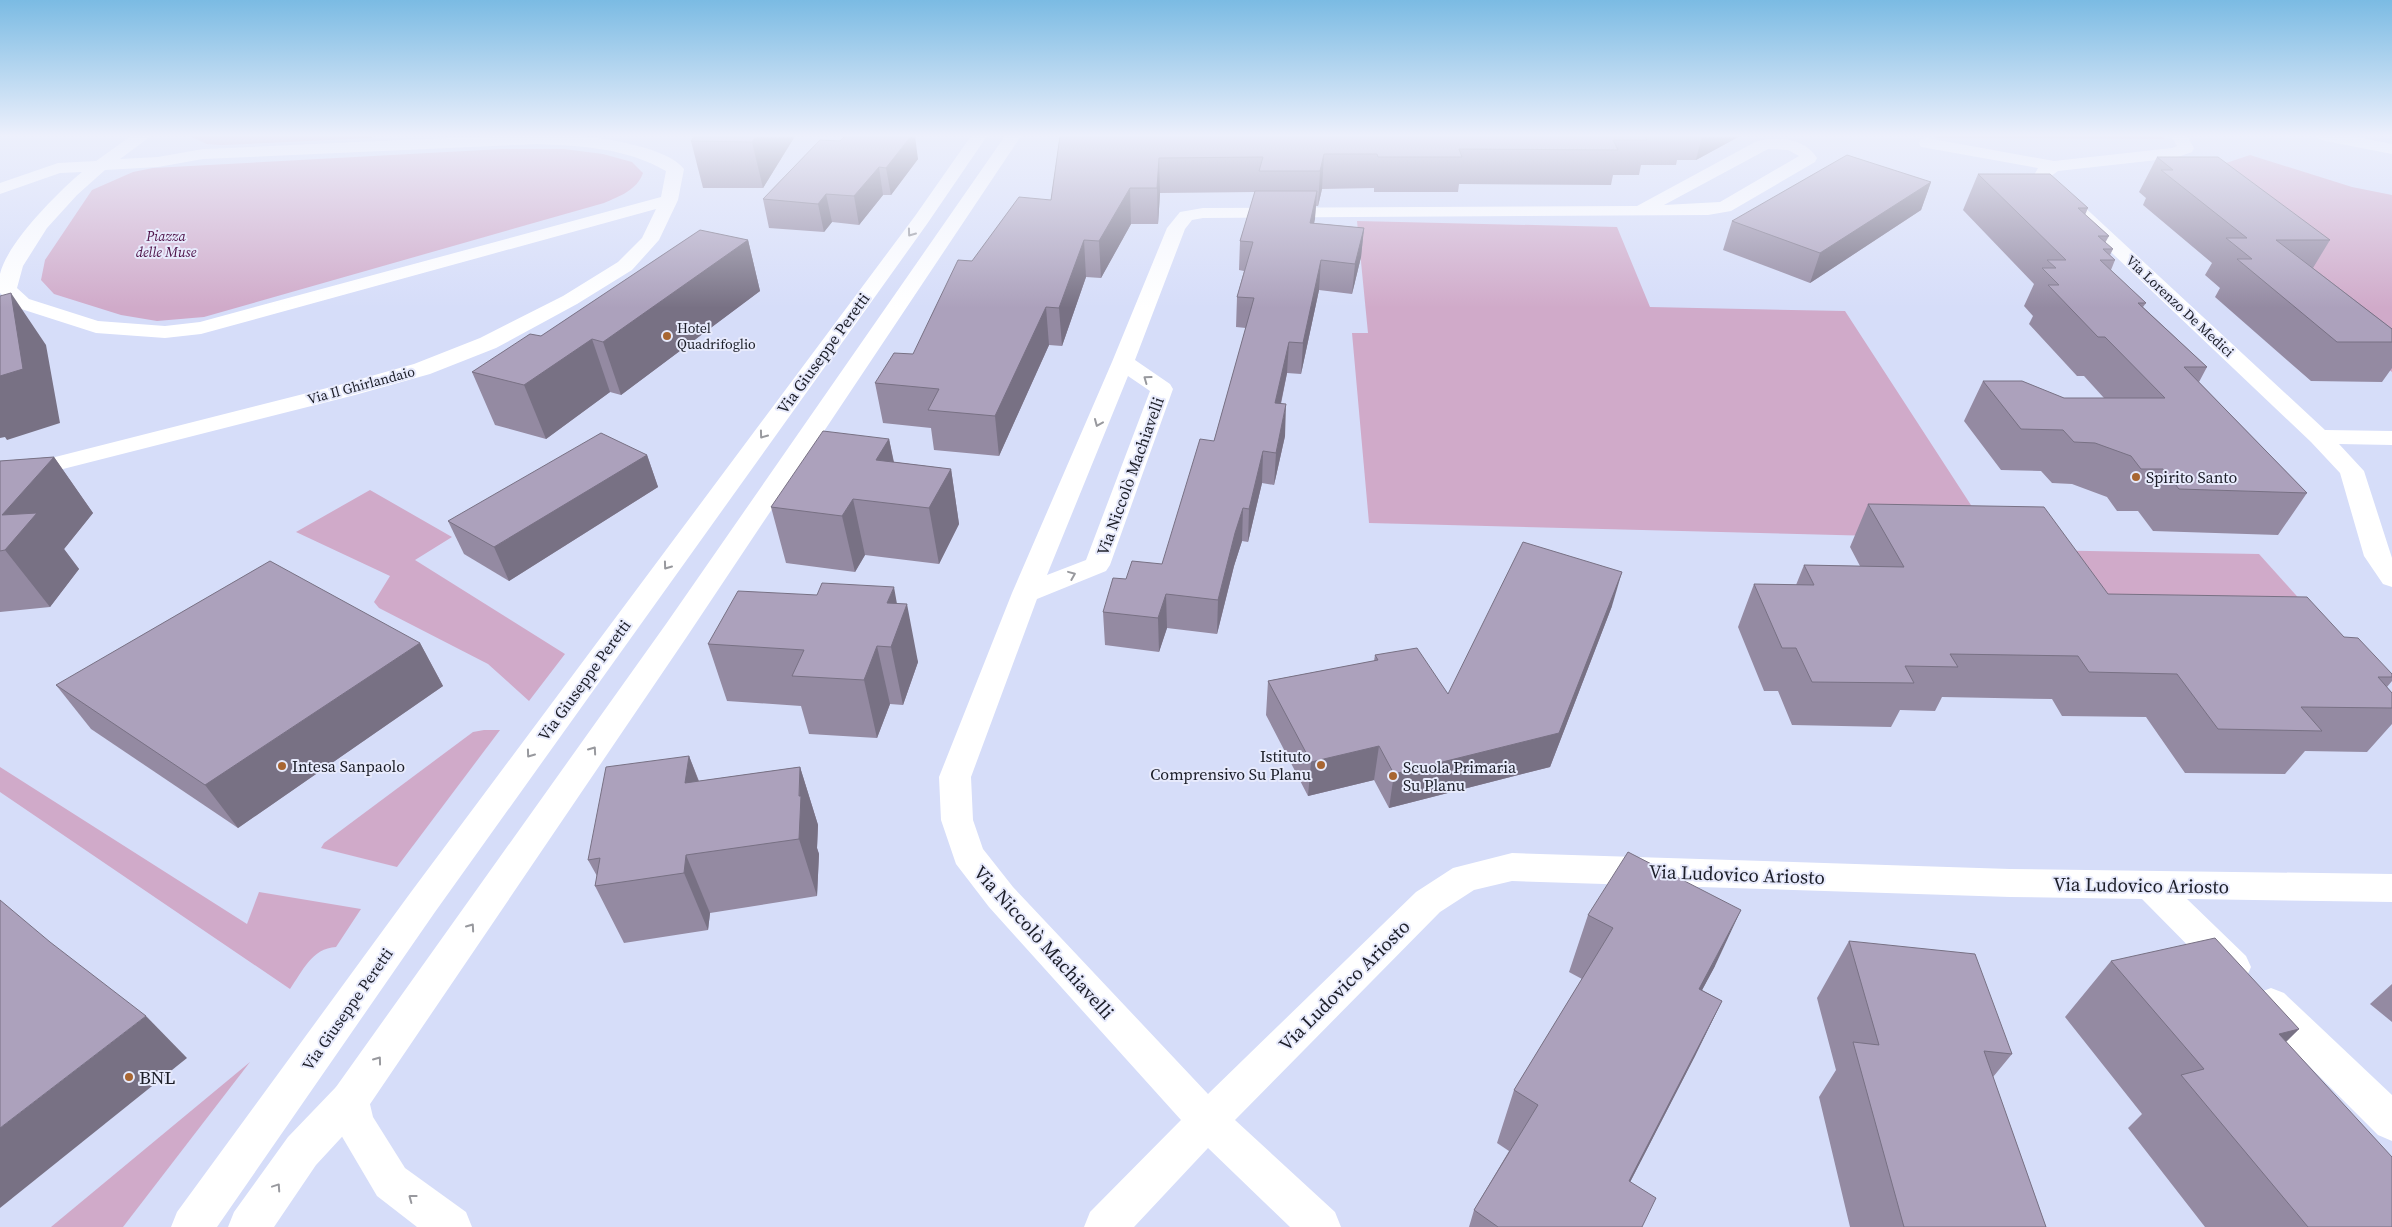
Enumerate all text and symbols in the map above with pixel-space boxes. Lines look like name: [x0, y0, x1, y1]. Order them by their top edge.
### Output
park label: Piazza delle Muse: [136, 226, 197, 262]
one-way arrow: [908, 227, 917, 237]
street label: Via Lorenzo De Medici: [2122, 251, 2238, 361]
street label: Via Giuseppe Peretti: [772, 288, 875, 418]
place label: Hotel Quadrifoglio: [677, 318, 756, 354]
marker: Hotel Quadrifoglio: [661, 330, 673, 342]
street label: Via Il Ghirlandaio: [305, 361, 417, 409]
one-way arrow: [1143, 376, 1153, 385]
street label: Via Niccolò Machiavelli: [1091, 393, 1169, 558]
one-way arrow: [1093, 418, 1104, 427]
one-way arrow: [760, 429, 769, 439]
place label: Spirito Santo: [2146, 466, 2237, 488]
marker: Spirito Santo: [2130, 471, 2142, 483]
one-way arrow: [664, 560, 673, 570]
one-way arrow: [1067, 571, 1075, 581]
street label: Via Giuseppe Peretti: [533, 615, 636, 745]
place label: Istituto Comprensivo Su Planu: [1150, 745, 1311, 785]
one-way arrow: [587, 746, 596, 756]
one-way arrow: [528, 748, 536, 757]
place label: Intesa Sanpaolo: [292, 755, 405, 777]
place label: Scuola Primaria Su Planu: [1403, 756, 1517, 796]
marker: Istituto Comprensivo Su Planu: [1315, 759, 1327, 771]
marker: Intesa Sanpaolo: [276, 760, 288, 772]
marker: Scuola Primaria Su Planu: [1387, 770, 1399, 782]
street label: Via Ludovico Ariosto: [1649, 858, 1825, 890]
street label: Via Niccolò Machiavelli: [968, 860, 1120, 1025]
street label: Via Ludovico Ariosto: [2053, 870, 2229, 900]
street label: Via Ludovico Ariosto: [1273, 914, 1415, 1056]
one-way arrow: [465, 923, 474, 932]
street label: Via Giuseppe Peretti: [297, 943, 398, 1075]
one-way arrow: [372, 1056, 381, 1066]
place label: BNL: [139, 1064, 176, 1090]
marker: BNL: [123, 1071, 135, 1083]
one-way arrow: [271, 1183, 280, 1193]
one-way arrow: [408, 1195, 418, 1204]

